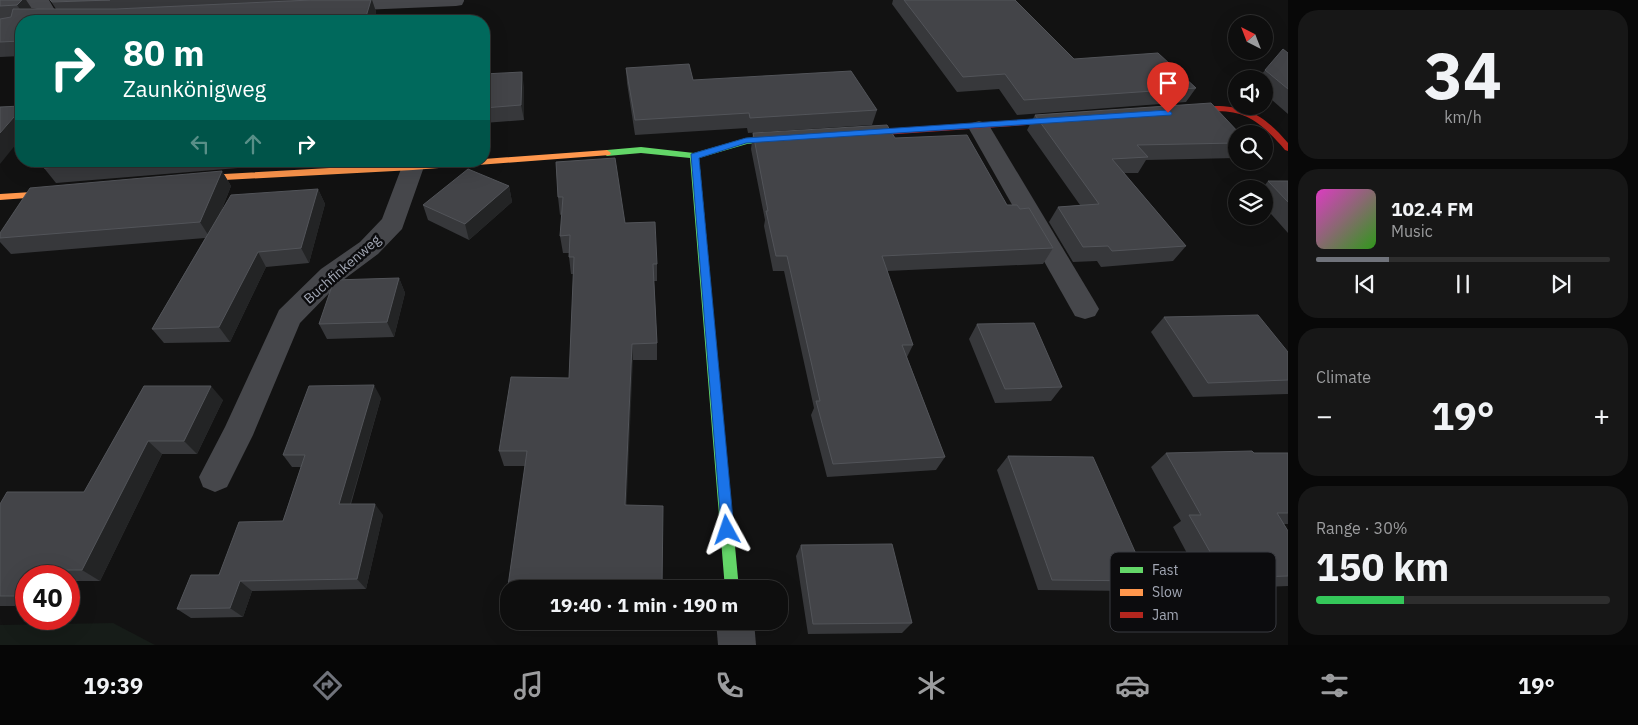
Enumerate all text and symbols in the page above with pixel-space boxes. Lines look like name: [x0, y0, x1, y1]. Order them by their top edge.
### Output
north arrow: [1228, 15, 1272, 60]
map controls: [1228, 15, 1273, 225]
text: 80 m: [123, 30, 205, 76]
text: 34: [1424, 32, 1502, 117]
icon: right: [40, 35, 105, 100]
pin: [1147, 62, 1189, 113]
icon: arrive: [1154, 69, 1182, 97]
button: sound: [1228, 70, 1273, 115]
text: Zaunkönigweg: [123, 74, 266, 103]
text: km/h: [1444, 107, 1482, 127]
button: search: [1228, 125, 1273, 170]
icon: left: [186, 130, 214, 158]
icon: ahead: [239, 130, 267, 158]
icon: right: [292, 130, 320, 158]
button: layers: [1228, 180, 1273, 225]
text: 102.4 FM: [1391, 197, 1474, 221]
text: Music: [1391, 221, 1433, 241]
street label: Buchfinkenweg: [300, 230, 385, 307]
icon: previous: [1351, 270, 1379, 298]
icon: pause: [1449, 270, 1477, 298]
icon: next: [1547, 270, 1575, 298]
text: Climate: [1316, 367, 1371, 387]
text: 19°: [1431, 391, 1495, 440]
text: −: [1316, 397, 1333, 434]
text: +: [1593, 397, 1610, 434]
position arrow: [700, 503, 752, 555]
text: Range · 30%: [1316, 518, 1408, 538]
text: 150 km: [1316, 542, 1449, 591]
legend: [1110, 552, 1276, 632]
text: Fast: [1152, 561, 1178, 579]
speed limit sign: 40: [15, 565, 80, 630]
text: Slow: [1152, 583, 1183, 601]
text: 19:40 · 1 min · 190 m: [550, 593, 738, 617]
text: Jam: [1152, 606, 1179, 624]
icon: directions: [310, 668, 345, 703]
icon: music: [511, 668, 546, 703]
icon: phone: [712, 668, 747, 703]
icon: climate: [914, 668, 949, 703]
icon: car: [1115, 668, 1150, 703]
icon: filters: [1317, 668, 1352, 703]
text: 19:39: [83, 671, 143, 700]
text: 19°: [1518, 671, 1555, 700]

